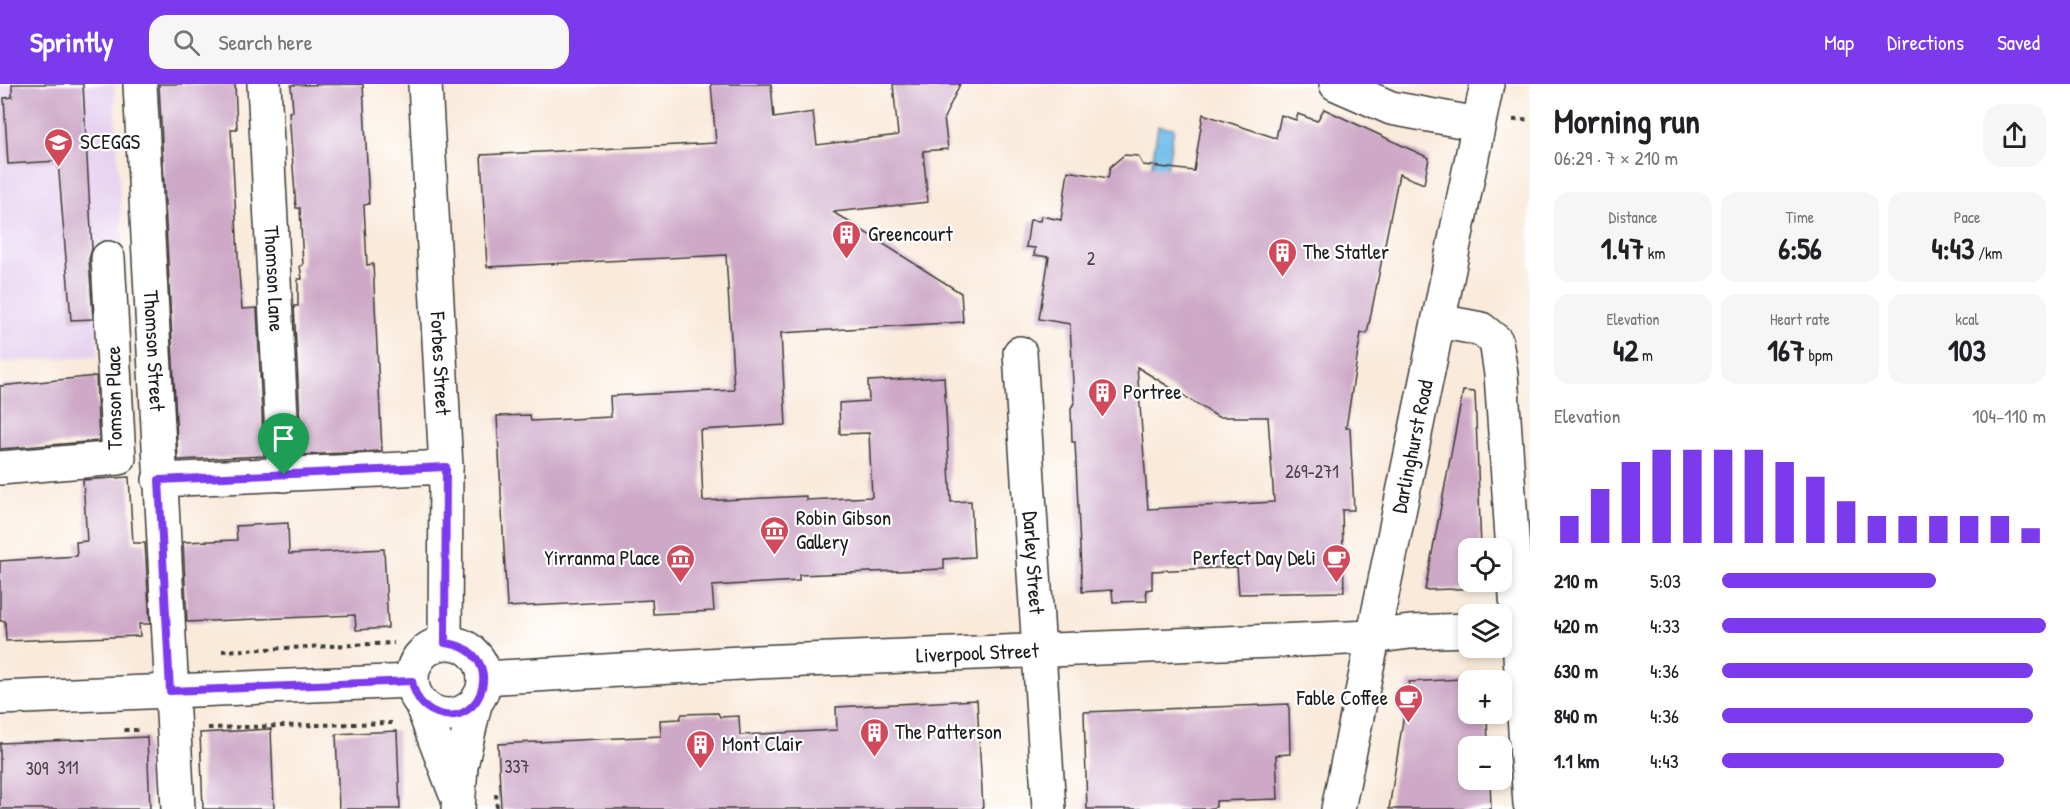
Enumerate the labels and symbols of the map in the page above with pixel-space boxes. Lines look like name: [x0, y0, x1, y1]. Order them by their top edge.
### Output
school or university icon: SCEGGS: [43, 126, 75, 168]
place label: SCEGGS: [80, 127, 141, 156]
building icon: Greencourt: [831, 218, 863, 260]
place label: Greencourt: [868, 219, 953, 248]
street label: Thomson Lane: [257, 225, 292, 333]
building icon: The Statler: [1266, 236, 1298, 278]
place label: The Statler: [1303, 237, 1389, 266]
house number: 2: [1087, 246, 1096, 271]
street label: Thomson Street: [137, 289, 172, 413]
street label: Forbes Street: [423, 310, 458, 417]
street label: Tomson Place: [98, 346, 129, 450]
building icon: Portree: [1086, 376, 1118, 418]
place label: Portree: [1123, 377, 1182, 406]
street label: Darlinghurst Road: [1384, 377, 1440, 516]
pin: [258, 413, 309, 475]
house number: 269-271: [1285, 459, 1339, 484]
place label: Robin Gibson Gallery: [796, 503, 891, 556]
street label: Darley Street: [1016, 510, 1052, 616]
museum icon: Robin Gibson Gallery: [759, 514, 791, 556]
museum icon: Yirranma Place: [665, 542, 697, 584]
cafe icon: Perfect Day Deli: [1321, 542, 1353, 584]
place label: Yirranma Place: [544, 543, 660, 572]
place label: Perfect Day Deli: [1193, 543, 1316, 572]
street label: Liverpool Street: [915, 636, 1040, 670]
cafe icon: Fable Coffee: [1393, 682, 1425, 724]
place label: Fable Coffee: [1296, 683, 1388, 712]
building icon: The Patterson: [858, 716, 890, 758]
place label: The Patterson: [895, 717, 1002, 746]
building icon: Mont Clair: [685, 728, 717, 770]
place label: Mont Clair: [722, 729, 803, 758]
house number: 337: [504, 754, 530, 779]
house number: 311: [57, 755, 79, 780]
house number: 309: [26, 756, 49, 781]

